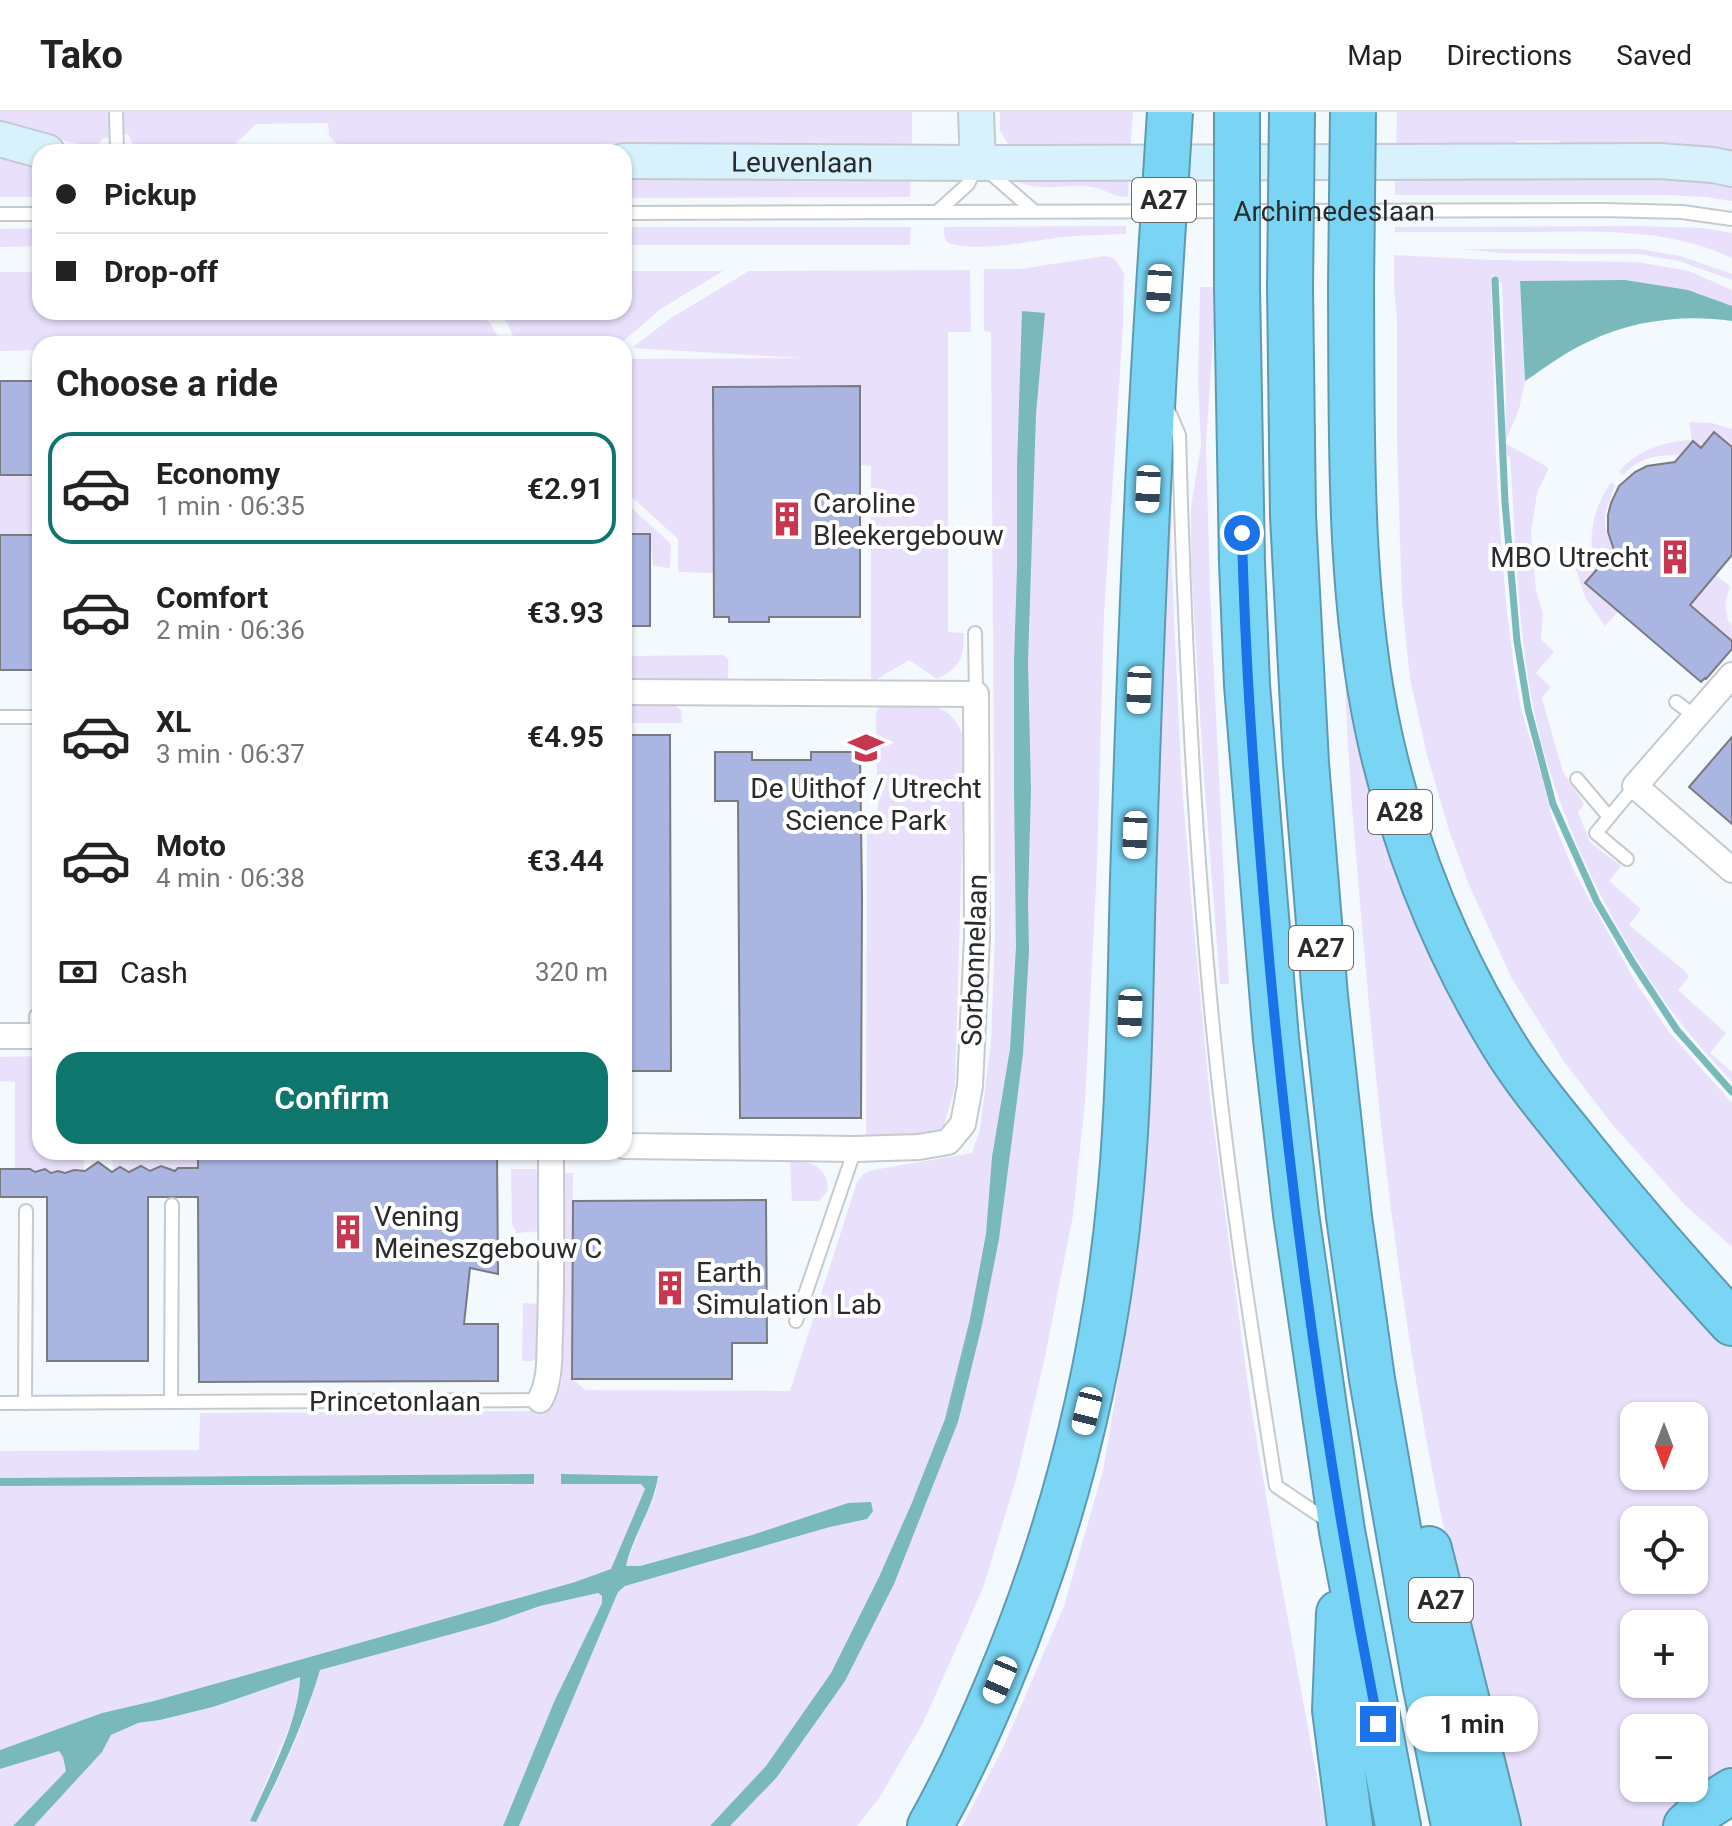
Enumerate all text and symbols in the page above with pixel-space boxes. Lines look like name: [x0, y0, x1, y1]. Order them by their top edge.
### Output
text: Tako: [40, 33, 123, 77]
text: Map: [1347, 39, 1403, 72]
text: Directions: [1447, 39, 1572, 72]
text: Saved: [1616, 39, 1692, 72]
street label: Leuvenlaan: [731, 146, 873, 179]
text: Pickup: [104, 177, 197, 212]
road number: A27: [1132, 178, 1196, 222]
street label: Archimedeslaan: [1233, 195, 1435, 228]
text: Drop-off: [104, 254, 218, 289]
car: [1145, 263, 1173, 313]
text: Choose a ride: [56, 363, 278, 405]
icon: car: [60, 452, 132, 524]
text: Economy: [156, 456, 280, 491]
car: [1135, 464, 1161, 514]
text: €2.91: [527, 471, 604, 506]
place label: Caroline Bleekergebouw: [813, 487, 1004, 552]
text: 1 min · 06:35: [156, 491, 305, 521]
building icon: Caroline Bleekergebouw: [768, 500, 806, 538]
route start: [1224, 515, 1260, 551]
building icon: MBO Utrecht: [1656, 538, 1694, 576]
place label: MBO Utrecht: [1490, 541, 1649, 574]
icon: car: [60, 576, 132, 648]
text: Comfort: [156, 580, 268, 615]
text: €3.93: [527, 595, 604, 630]
text: 2 min · 06:36: [156, 615, 305, 645]
car: [1126, 666, 1152, 714]
icon: car: [60, 700, 132, 772]
text: XL: [156, 704, 191, 739]
text: €4.95: [527, 719, 604, 754]
school or university icon: De Uithof / Utrecht Science Park: [847, 729, 885, 767]
text: 3 min · 06:37: [156, 739, 305, 769]
place label: De Uithof / Utrecht Science Park: [750, 772, 982, 837]
road number: A28: [1368, 790, 1432, 834]
car: [1122, 811, 1148, 859]
icon: car: [60, 824, 132, 896]
text: Moto: [156, 828, 226, 863]
text: €3.44: [527, 843, 604, 878]
text: 4 min · 06:38: [156, 863, 305, 893]
street label: Sorbonnelaan: [955, 873, 994, 1047]
road number: A27: [1289, 926, 1353, 970]
icon: cash: [56, 950, 100, 994]
text: Cash: [120, 955, 188, 990]
text: 320 m: [535, 957, 608, 987]
car: [1117, 989, 1143, 1037]
button: Confirm: [56, 1052, 608, 1144]
place label: Vening Meineszgebouw C: [374, 1200, 602, 1265]
building icon: Vening Meineszgebouw C: [329, 1213, 367, 1251]
place label: Earth Simulation Lab: [696, 1256, 882, 1321]
building icon: Earth Simulation Lab: [651, 1269, 689, 1307]
street label: Princetonlaan: [309, 1385, 481, 1418]
car: [1070, 1385, 1104, 1437]
north arrow: [1620, 1402, 1708, 1490]
map controls: [1620, 1402, 1708, 1802]
button: locate: [1620, 1506, 1708, 1594]
road number: A27: [1409, 1578, 1473, 1622]
button: +: [1620, 1610, 1708, 1698]
car: [980, 1653, 1020, 1707]
callout: 1 min: [1406, 1696, 1538, 1752]
route end: [1360, 1706, 1396, 1742]
text: 1 min: [1439, 1709, 1505, 1739]
button: −: [1620, 1714, 1708, 1802]

